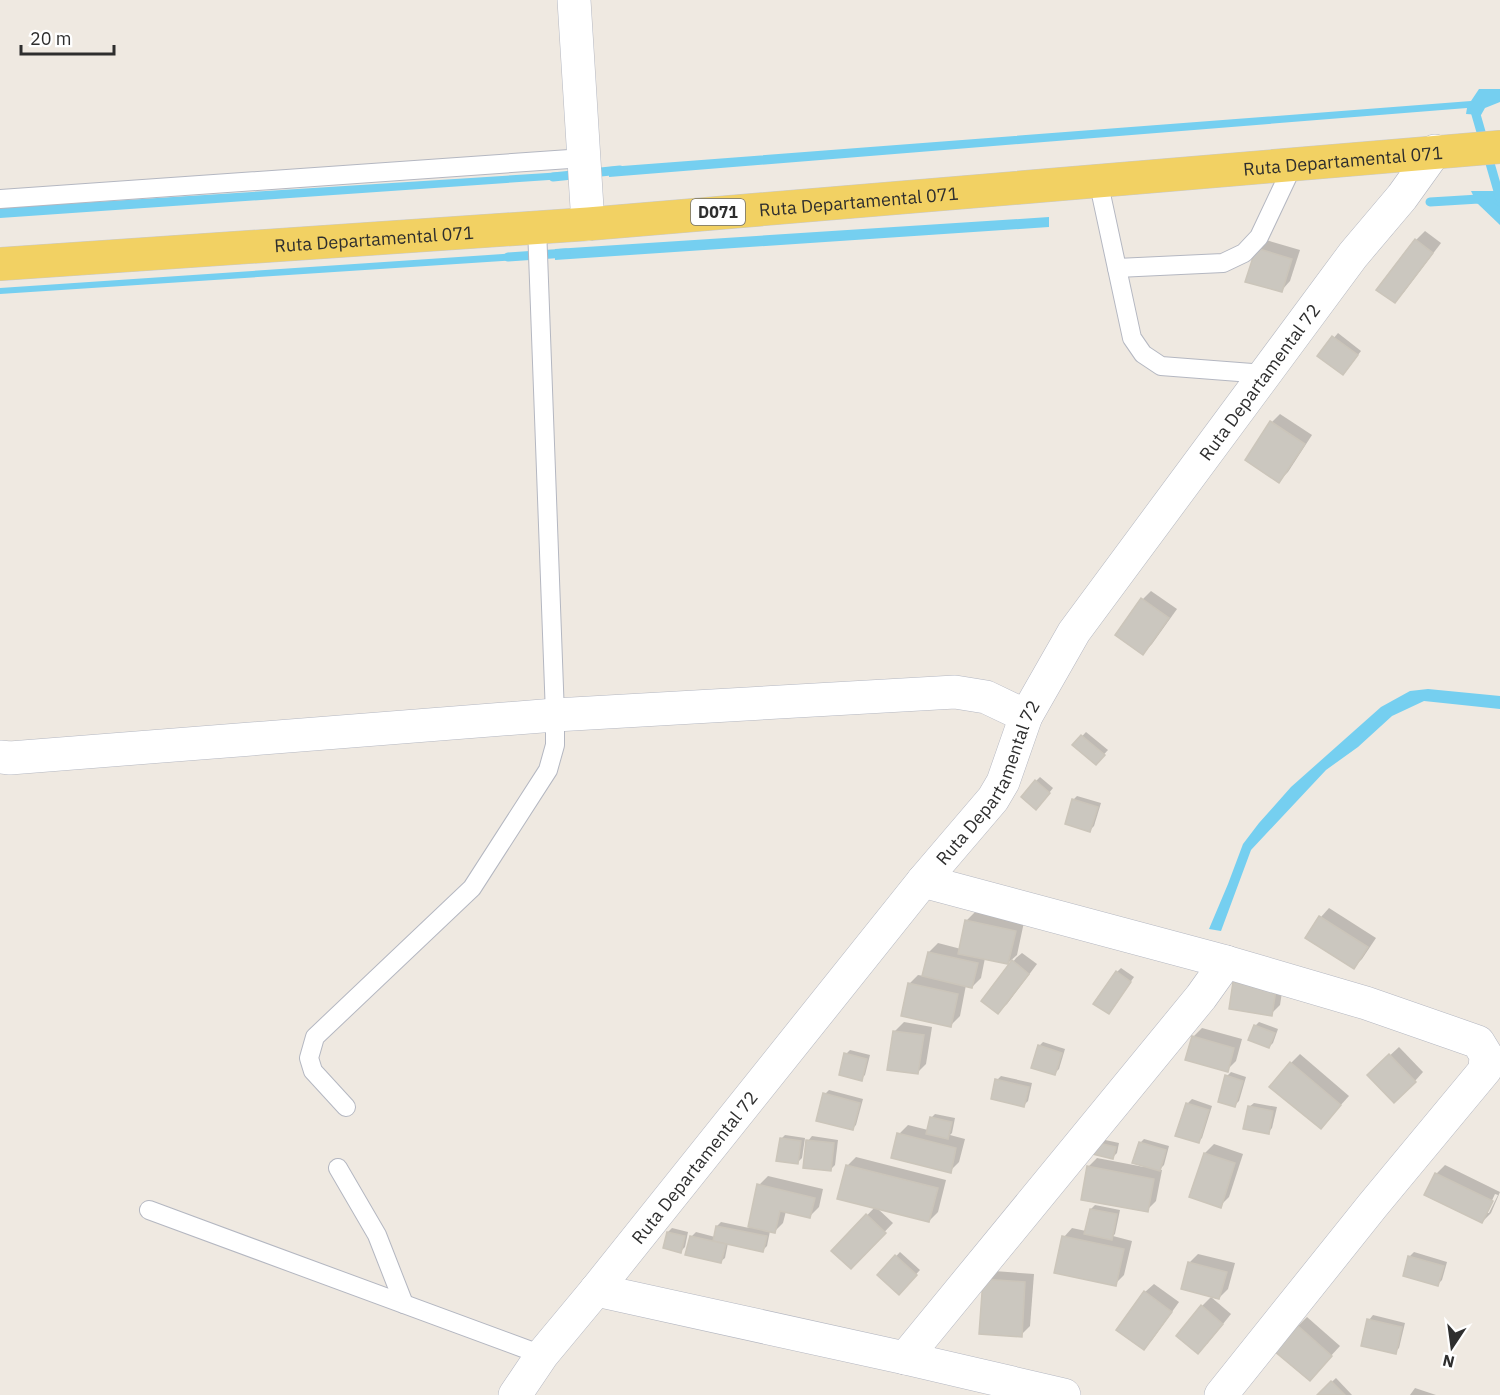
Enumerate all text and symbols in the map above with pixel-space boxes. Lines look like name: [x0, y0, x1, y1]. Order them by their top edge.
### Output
scale bar: [21, 18, 114, 56]
text: 20 m: [30, 27, 72, 50]
street label: Ruta Departamental 071: [1242, 140, 1444, 180]
street label: Ruta Departamental 071: [758, 181, 959, 221]
road number: D071: [691, 199, 745, 225]
street label: Ruta Departamental 071: [274, 220, 475, 257]
street label: Ruta Departamental 72: [1194, 299, 1325, 465]
street label: Ruta Departamental 72: [930, 696, 1044, 869]
street label: Ruta Departamental 72: [626, 1086, 762, 1248]
north arrow: [1422, 1317, 1482, 1377]
text: N: [1441, 1351, 1457, 1373]

